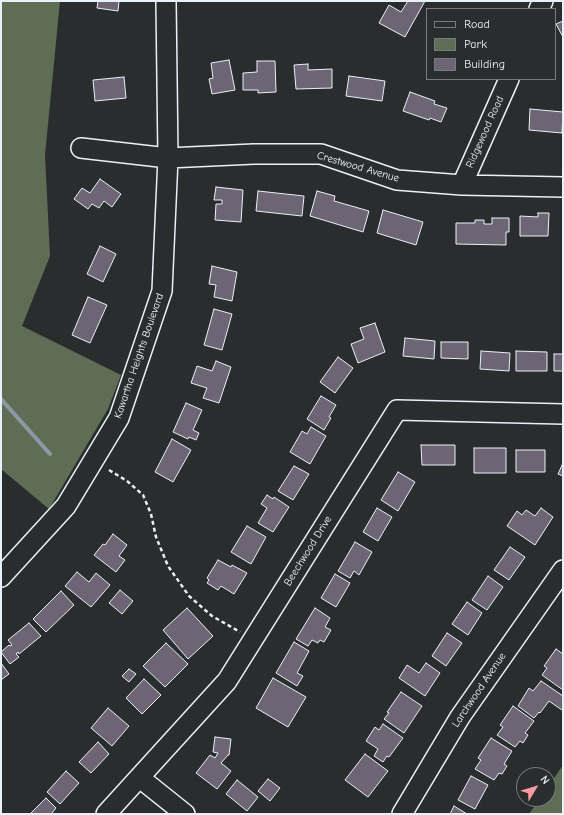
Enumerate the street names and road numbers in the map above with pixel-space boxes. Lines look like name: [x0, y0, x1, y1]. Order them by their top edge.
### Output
street label: Ridgewood Road: [463, 94, 507, 170]
street label: Crestwood Avenue: [315, 149, 401, 185]
street label: Kawartha Heights Boulevard: [111, 292, 167, 420]
street label: Beechwood Drive: [281, 513, 335, 589]
street label: Larchwood Avenue: [449, 650, 509, 730]

